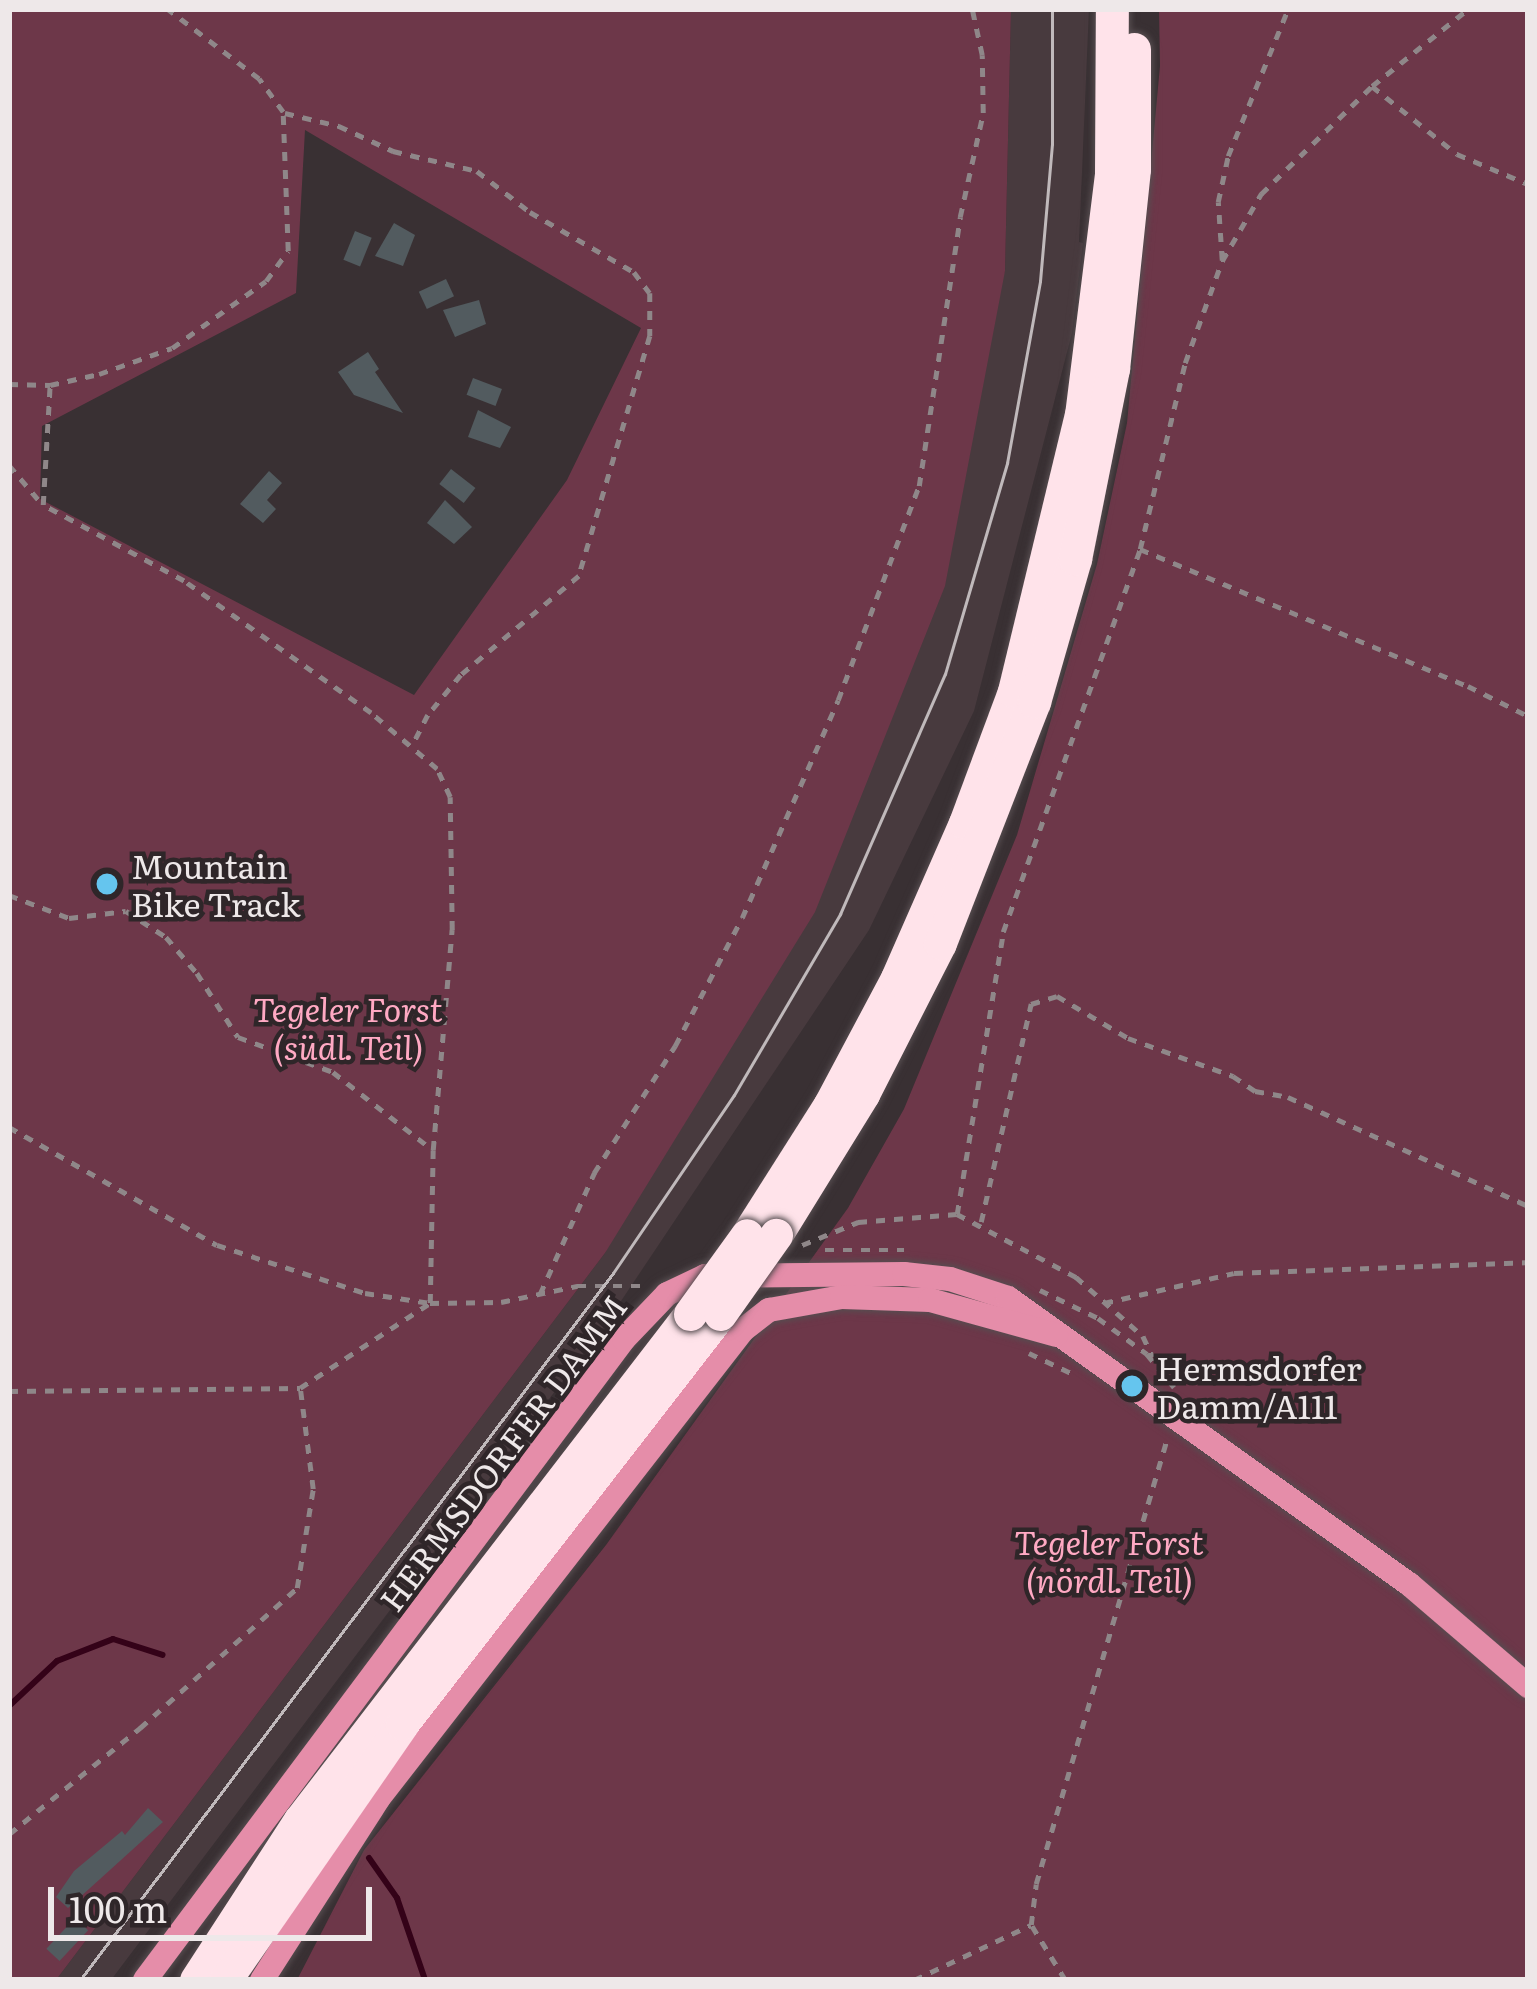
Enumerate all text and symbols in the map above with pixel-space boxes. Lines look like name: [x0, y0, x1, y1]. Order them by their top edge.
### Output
place label: Mountain Bike Track: [131, 845, 300, 923]
marker: Mountain Bike Track: [94, 871, 120, 897]
park label: Tegeler Forst (südl. Teil): [253, 988, 443, 1066]
street label: HERMSDORFER DAMM: [370, 1286, 634, 1618]
place label: Hermsdorfer Damm/A111: [1156, 1347, 1362, 1425]
marker: Hermsdorfer Damm/A111: [1119, 1373, 1145, 1399]
park label: Tegeler Forst (nördl. Teil): [1014, 1521, 1204, 1599]
scale bar: [54, 1863, 378, 1937]
text: 100 m: [69, 1881, 167, 1934]

